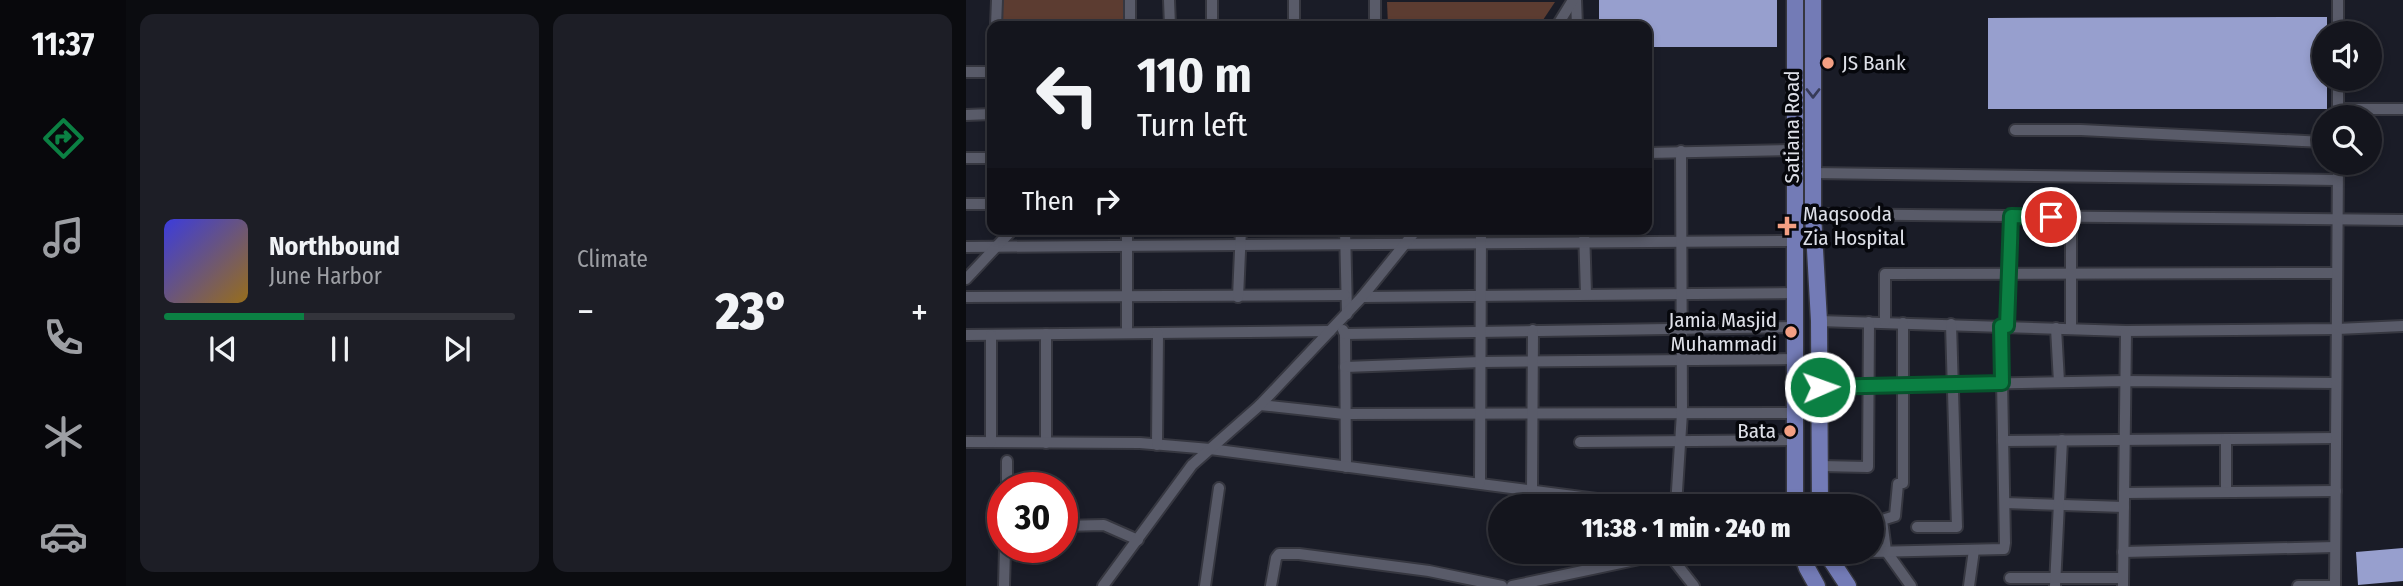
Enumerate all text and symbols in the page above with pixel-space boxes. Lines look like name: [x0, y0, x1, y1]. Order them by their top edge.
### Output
map controls: [2312, 21, 2382, 175]
button: sound: [2312, 21, 2382, 91]
text: 11:37: [32, 25, 94, 63]
text: 110 m: [1137, 46, 1252, 105]
icon: left: [1022, 49, 1113, 140]
place label: JS Bank: [1842, 50, 1906, 76]
marker: JS Bank: [1820, 55, 1836, 71]
street label: Satiana Road: [1779, 71, 1805, 183]
one-way arrow: [1805, 88, 1821, 98]
button: search: [2312, 105, 2382, 175]
text: Turn left: [1137, 106, 1247, 144]
icon: directions: [39, 114, 88, 163]
icon: right: [1088, 182, 1126, 220]
text: Then: [1022, 186, 1074, 217]
pin: [2021, 187, 2081, 247]
icon: arrive: [2032, 198, 2070, 236]
place label: Maqsooda Zia Hospital: [1803, 201, 1905, 251]
icon: music: [39, 213, 88, 262]
marker: Maqsooda Zia Hospital: [1777, 216, 1797, 236]
text: Northbound: [269, 231, 400, 262]
text: Climate: [577, 245, 648, 273]
text: June Harbor: [269, 262, 382, 290]
text: 23°: [716, 280, 789, 343]
text: −: [577, 289, 594, 335]
text: +: [911, 289, 928, 335]
place label: Jamia Masjid Muhammadi: [1668, 307, 1777, 357]
icon: phone: [39, 313, 88, 362]
marker: Jamia Masjid Muhammadi: [1783, 324, 1799, 340]
icon: previous: [204, 330, 242, 368]
icon: pause: [321, 330, 359, 368]
icon: next: [438, 330, 476, 368]
position arrow: [1783, 350, 1857, 424]
icon: climate: [39, 412, 88, 461]
place label: Bata: [1737, 418, 1776, 444]
marker: Bata: [1782, 423, 1798, 439]
speed limit sign: 30: [987, 472, 1078, 563]
icon: car: [39, 512, 88, 561]
text: 11:38 · 1 min · 240 m: [1581, 513, 1791, 544]

